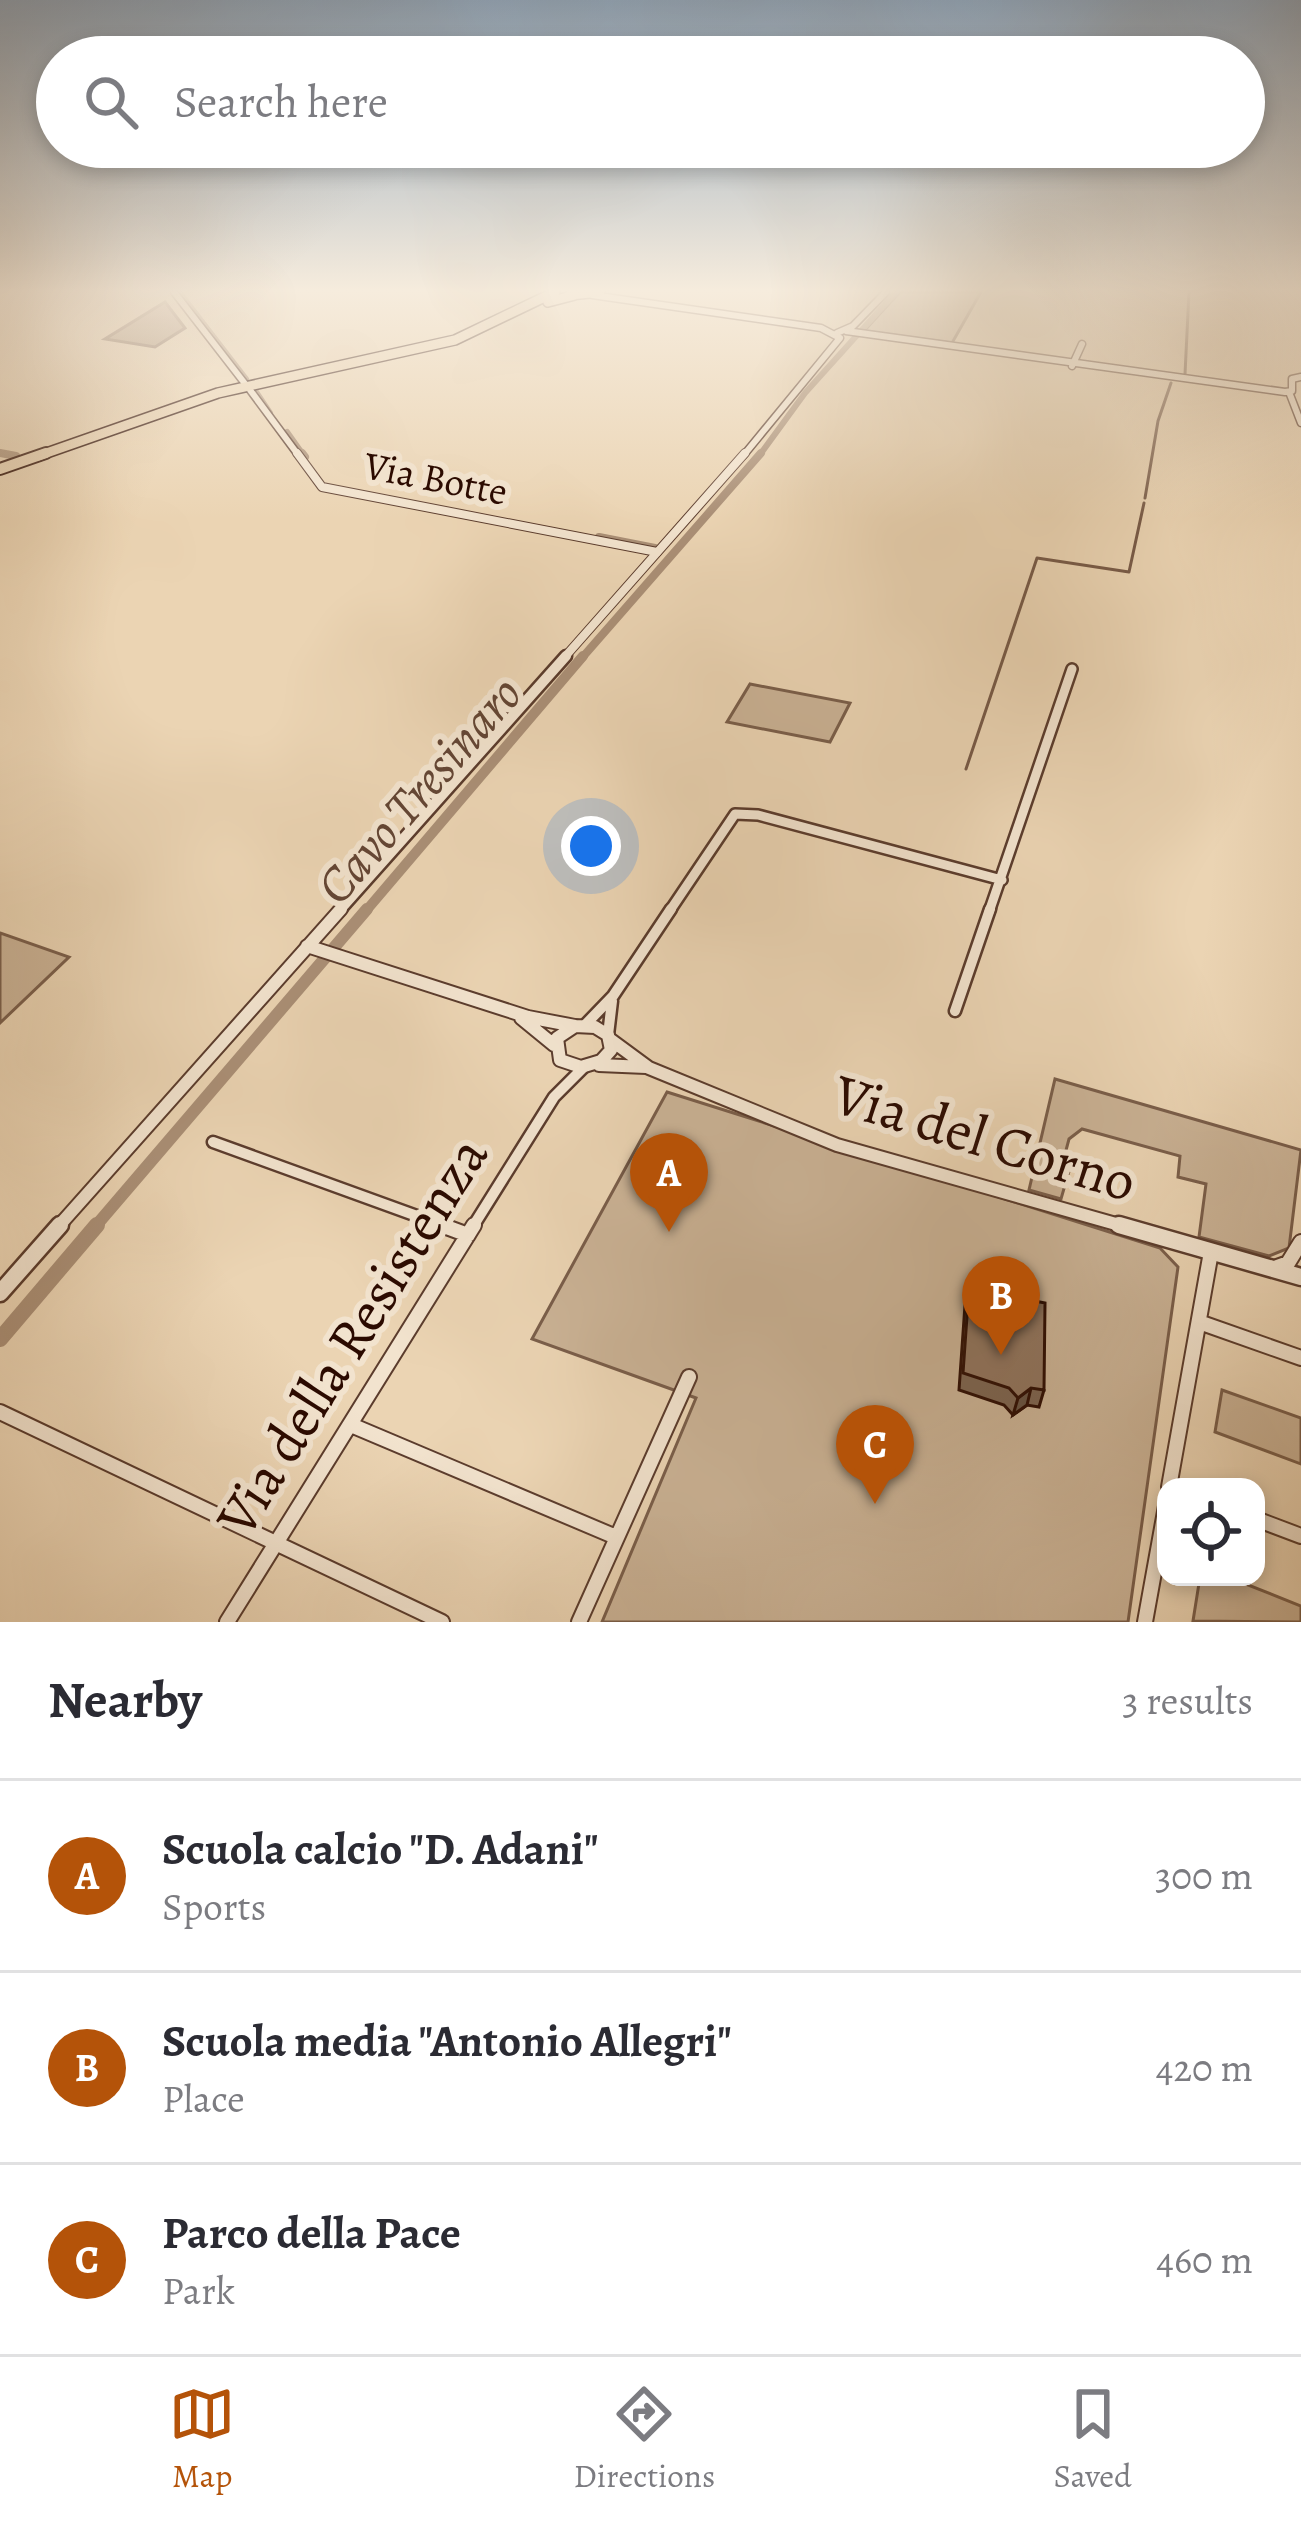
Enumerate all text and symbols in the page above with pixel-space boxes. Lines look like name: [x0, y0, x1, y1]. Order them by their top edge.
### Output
search box: [36, 36, 1265, 168]
icon: search: [78, 69, 144, 135]
text: Search here: [174, 71, 388, 133]
street label: Via Botte: [359, 438, 512, 518]
water label: Cavo Tresinaro: [300, 661, 538, 919]
your location: [561, 816, 621, 876]
street label: Via del Corno: [823, 1055, 1146, 1221]
street label: Via della Resistenza: [197, 1121, 506, 1551]
pin: A: [630, 1133, 708, 1232]
pin: B: [962, 1256, 1040, 1355]
pin: C: [836, 1405, 914, 1504]
map controls: [1157, 1478, 1265, 1586]
button: locate: [1157, 1478, 1265, 1586]
text: Nearby: [48, 1665, 202, 1735]
text: 3 results: [1122, 1674, 1253, 1727]
text: Scuola calcio "D. Adani": [162, 1818, 598, 1880]
text: A: [75, 1849, 99, 1902]
text: 300 m: [1155, 1849, 1253, 1902]
text: Sports: [162, 1880, 266, 1933]
text: Scuola media "Antonio Allegri": [162, 2010, 732, 2072]
text: B: [75, 2041, 99, 2094]
text: 420 m: [1156, 2041, 1253, 2094]
text: Place: [162, 2072, 245, 2125]
text: Parco della Pace: [162, 2202, 461, 2264]
text: C: [75, 2233, 99, 2286]
text: 460 m: [1156, 2233, 1253, 2286]
text: Park: [162, 2264, 235, 2317]
tab: Map: [169, 2381, 235, 2498]
tab: Directions: [574, 2381, 715, 2498]
tab: Saved: [1054, 2381, 1132, 2498]

